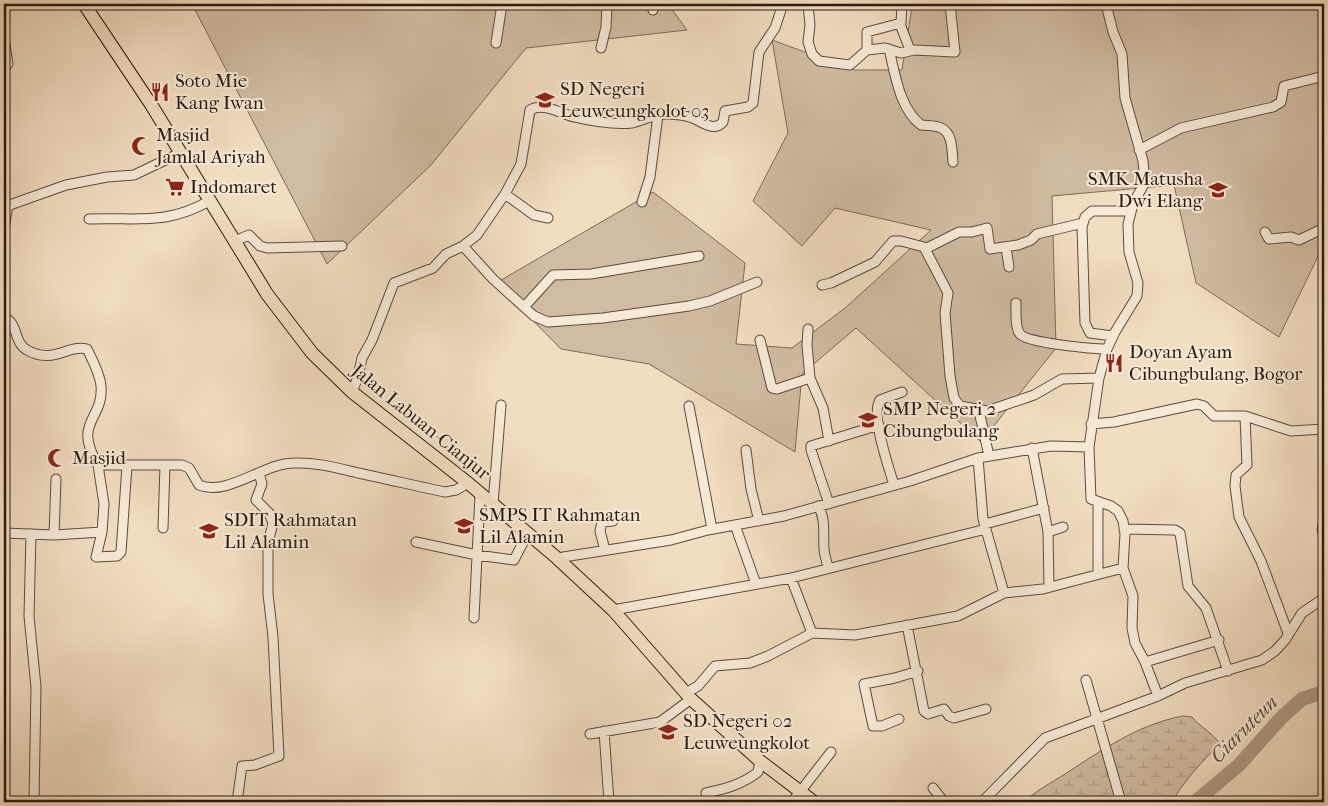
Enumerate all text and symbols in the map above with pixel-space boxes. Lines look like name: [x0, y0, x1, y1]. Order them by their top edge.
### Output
place label: Soto Mie Kang Iwan: [175, 70, 264, 114]
place label: SD Negeri Leuweungkolot 03: [560, 78, 709, 122]
restaurant icon: Soto Mie Kang Iwan: [149, 81, 171, 103]
school or university icon: SD Negeri Leuweungkolot 03: [534, 89, 556, 111]
place label: Masjid Jamlal Ariyah: [154, 124, 266, 168]
mosque icon: Masjid Jamlal Ariyah: [130, 135, 152, 157]
place label: SMK Matusha Dwi Elang: [1088, 168, 1204, 212]
supermarket icon: Indomaret: [164, 176, 186, 198]
place label: Indomaret: [190, 176, 277, 198]
school or university icon: SMK Matusha Dwi Elang: [1207, 179, 1229, 201]
place label: Doyan Ayam Cibungbulang, Bogor: [1129, 341, 1303, 385]
restaurant icon: Doyan Ayam Cibungbulang, Bogor: [1103, 352, 1125, 374]
street label: Jalan Labuan-Cianjur: [346, 358, 495, 485]
place label: SMP Negeri 2 Cibungbulang: [883, 398, 1000, 442]
school or university icon: SMP Negeri 2 Cibungbulang: [857, 409, 879, 431]
mosque icon: Masjid: [46, 447, 68, 469]
place label: Masjid: [72, 447, 127, 469]
place label: SMPS IT Rahmatan Lil Alamin: [479, 504, 641, 548]
place label: SDIT Rahmatan Lil Alamin: [224, 509, 357, 553]
school or university icon: SMPS IT Rahmatan Lil Alamin: [453, 515, 475, 537]
school or university icon: SDIT Rahmatan Lil Alamin: [198, 520, 220, 542]
water label: Ciaruteun: [1206, 691, 1282, 767]
place label: SD Negeri 02 Leuweungkolot: [683, 710, 810, 754]
school or university icon: SD Negeri 02 Leuweungkolot: [657, 721, 679, 743]

